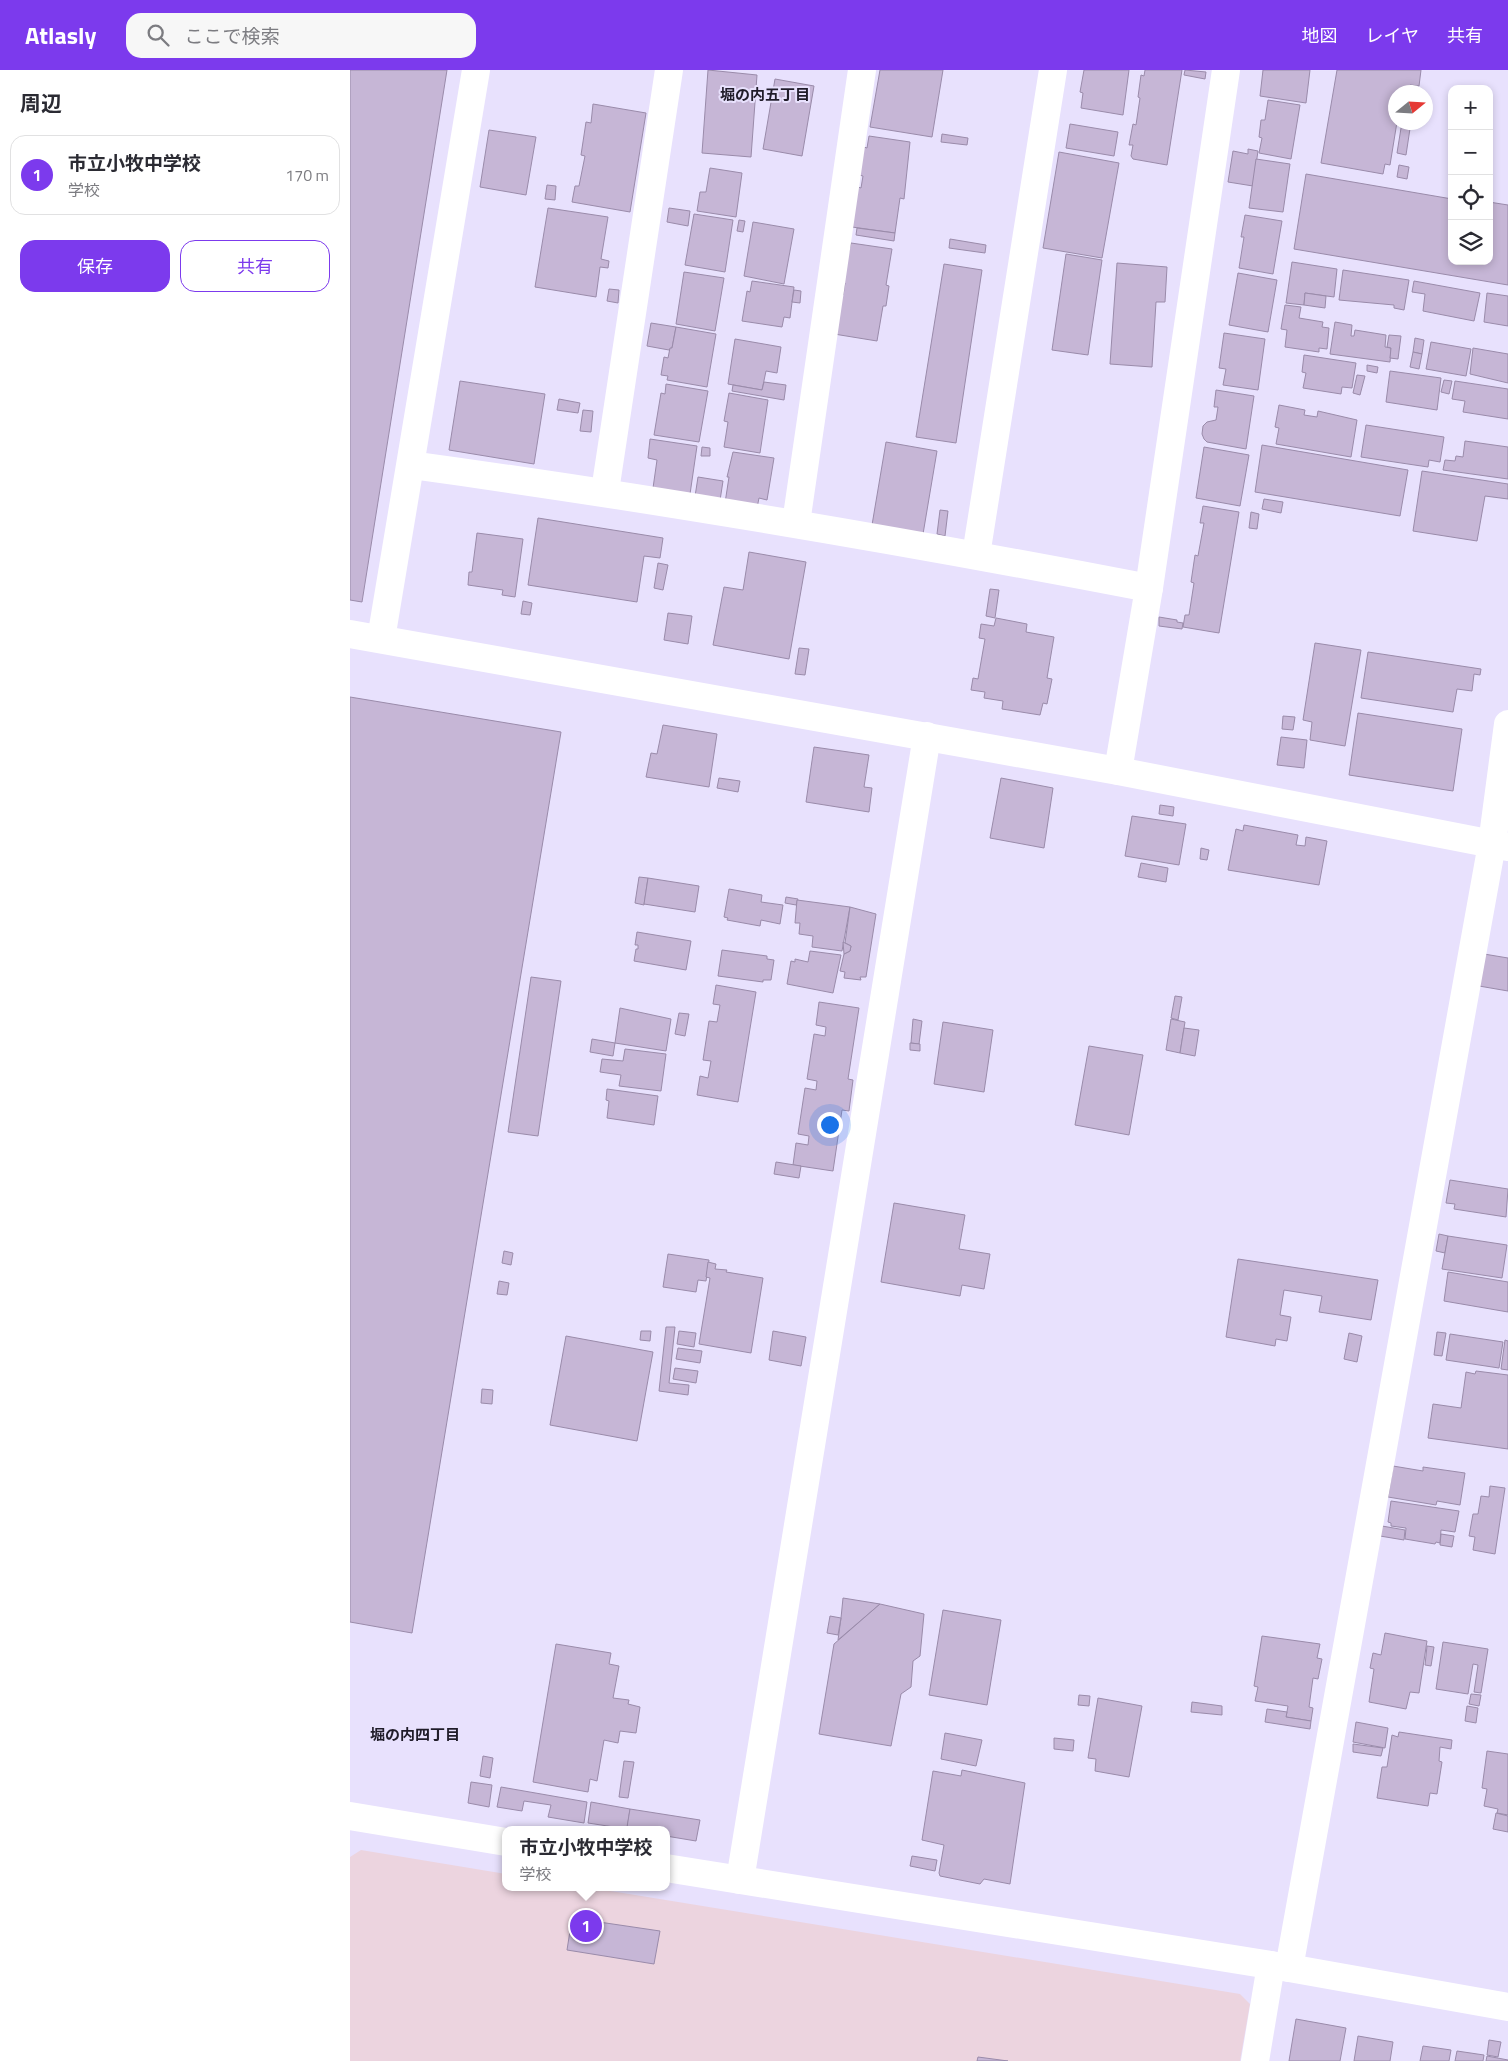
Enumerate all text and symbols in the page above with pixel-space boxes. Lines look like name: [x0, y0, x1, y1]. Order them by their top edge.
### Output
search box: [126, 13, 476, 58]
text: Atlasly: [25, 17, 96, 53]
icon: search: [144, 21, 172, 49]
text: ここで検索: [184, 21, 280, 50]
text: 地図: [1302, 22, 1338, 49]
text: レイヤ: [1366, 22, 1419, 49]
text: 共有: [1447, 22, 1483, 49]
district label: 堀の内五丁目: [720, 83, 810, 106]
north arrow: [1388, 85, 1433, 130]
map controls: [1448, 85, 1493, 265]
button: +: [1448, 85, 1493, 130]
text: 周辺: [20, 87, 62, 119]
button: −: [1448, 130, 1493, 175]
text: 市立小牧中学校: [68, 148, 201, 177]
text: 1: [33, 163, 41, 187]
text: 170 m: [285, 163, 329, 187]
button: locate: [1448, 175, 1493, 220]
text: 学校: [68, 178, 100, 202]
button: layers: [1448, 220, 1493, 265]
button: 保存: [20, 240, 170, 292]
button: 共有: [180, 240, 330, 292]
your location: [817, 1112, 843, 1138]
district label: 堀の内四丁目: [370, 1723, 460, 1746]
popup: [502, 1826, 670, 1891]
text: 市立小牧中学校: [519, 1832, 653, 1861]
text: 学校: [519, 1862, 552, 1886]
pin: 1: [570, 1907, 602, 1945]

